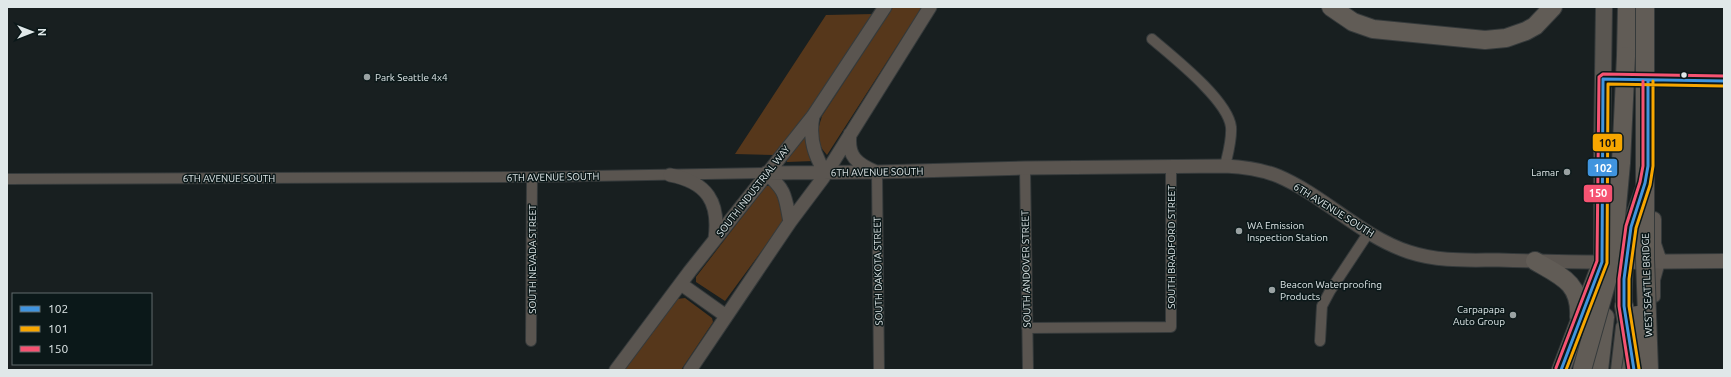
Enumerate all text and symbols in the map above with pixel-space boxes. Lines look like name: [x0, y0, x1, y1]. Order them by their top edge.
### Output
north arrow: [12, 12, 52, 52]
text: N: [36, 28, 48, 36]
unlabelled marker: [1679, 70, 1689, 80]
marker: Park Seattle 4x4: [362, 72, 372, 82]
place label: Park Seattle 4x4: [375, 72, 448, 83]
line badge: 101: [1592, 133, 1623, 152]
text: 101: [1599, 137, 1617, 149]
street label: SOUTH INDUSTRIAL WAY: [714, 143, 792, 239]
line badge: 102: [1587, 158, 1618, 177]
text: 102: [1594, 162, 1612, 174]
street label: 6TH AVENUE SOUTH: [831, 166, 923, 178]
place label: Lamar: [1531, 167, 1559, 178]
marker: Lamar: [1562, 167, 1572, 177]
street label: 6TH AVENUE SOUTH: [507, 171, 599, 183]
street label: 6TH AVENUE SOUTH: [183, 173, 275, 184]
street label: 6TH AVENUE SOUTH: [1292, 181, 1376, 239]
line badge: 150: [1583, 184, 1613, 203]
street label: SOUTH BRADFORD STREET: [1166, 185, 1177, 309]
text: 150: [1589, 187, 1607, 199]
street label: SOUTH NEVADA STREET: [527, 204, 538, 314]
street label: SOUTH ANDOVER STREET: [1019, 210, 1033, 328]
street label: SOUTH DAKOTA STREET: [872, 216, 884, 326]
place label: WA Emission Inspection Station: [1247, 220, 1328, 243]
marker: WA Emission Inspection Station: [1234, 226, 1244, 236]
street label: WEST SEATTLE BRIDGE: [1640, 233, 1654, 337]
place label: Beacon Waterproofing Products: [1280, 279, 1382, 302]
marker: Beacon Waterproofing Products: [1267, 285, 1277, 295]
legend: [12, 293, 152, 365]
text: 102: [48, 302, 68, 315]
place label: Carpapapa Auto Group: [1453, 304, 1505, 327]
marker: Carpapapa Auto Group: [1508, 310, 1518, 320]
text: 101: [48, 322, 68, 335]
text: 150: [48, 342, 69, 355]

